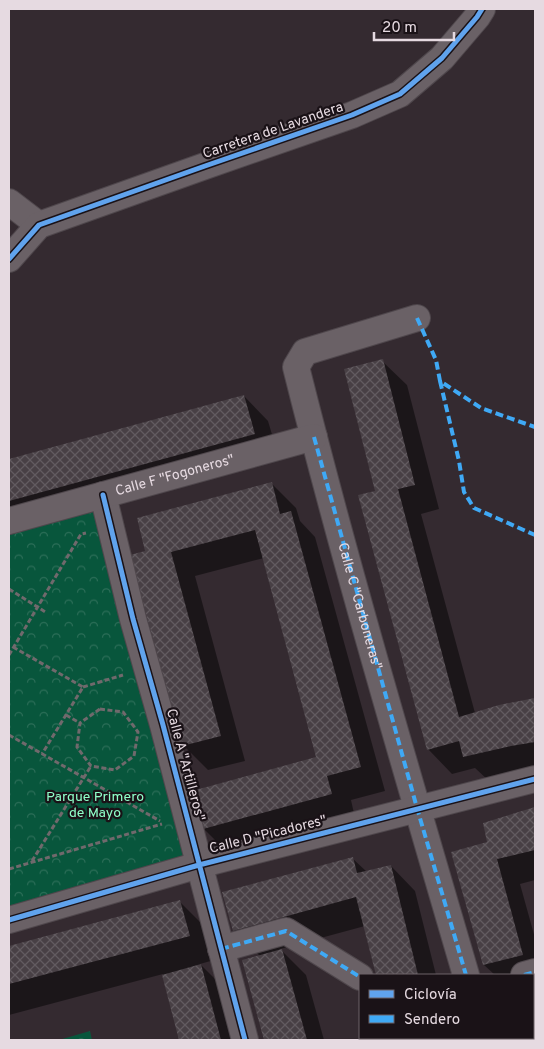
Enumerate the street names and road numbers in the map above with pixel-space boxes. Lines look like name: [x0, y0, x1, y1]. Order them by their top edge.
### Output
street label: Carretera de Lavandera: [200, 99, 346, 163]
street label: Calle F "Fogoneros": [113, 451, 236, 500]
street label: Calle C "Carboneras": [334, 541, 385, 672]
street label: Calle A "Artilleros": [162, 707, 208, 823]
street label: Calle D "Picadores": [208, 812, 328, 858]

